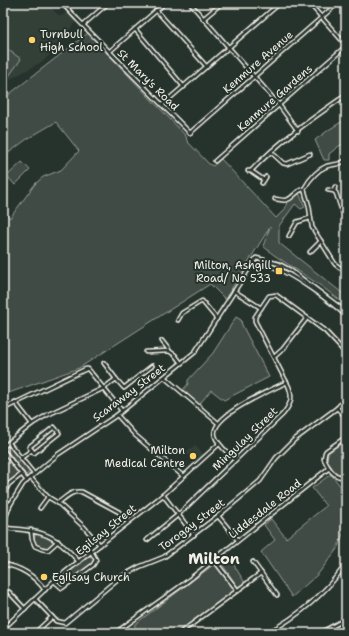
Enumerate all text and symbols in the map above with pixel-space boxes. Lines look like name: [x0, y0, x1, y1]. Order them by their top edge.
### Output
place label: Turnbull High School: [40, 27, 104, 55]
street label: Kenmure Avenue: [220, 27, 296, 97]
marker: Turnbull High School: [27, 35, 37, 45]
street label: St Mary's Road: [114, 46, 182, 114]
street label: Kenmure Gardens: [234, 61, 316, 135]
place label: Milton, Ashgill Road/ No 533: [194, 258, 272, 286]
marker: Milton, Ashgill Road/ No 533: [274, 266, 284, 276]
street label: Scaraway Street: [90, 361, 169, 425]
street label: Mingulay Street: [209, 404, 281, 474]
place label: Milton Medical Centre: [105, 443, 185, 471]
marker: Milton Medical Centre: [188, 451, 198, 461]
street label: Liddesdale Road: [226, 476, 304, 542]
street label: Torogay Street: [156, 495, 228, 555]
street label: Egilsay Street: [73, 501, 140, 559]
district label: Milton: [188, 549, 240, 569]
place label: Egilsay Church: [52, 570, 130, 585]
marker: Egilsay Church: [39, 572, 49, 582]

